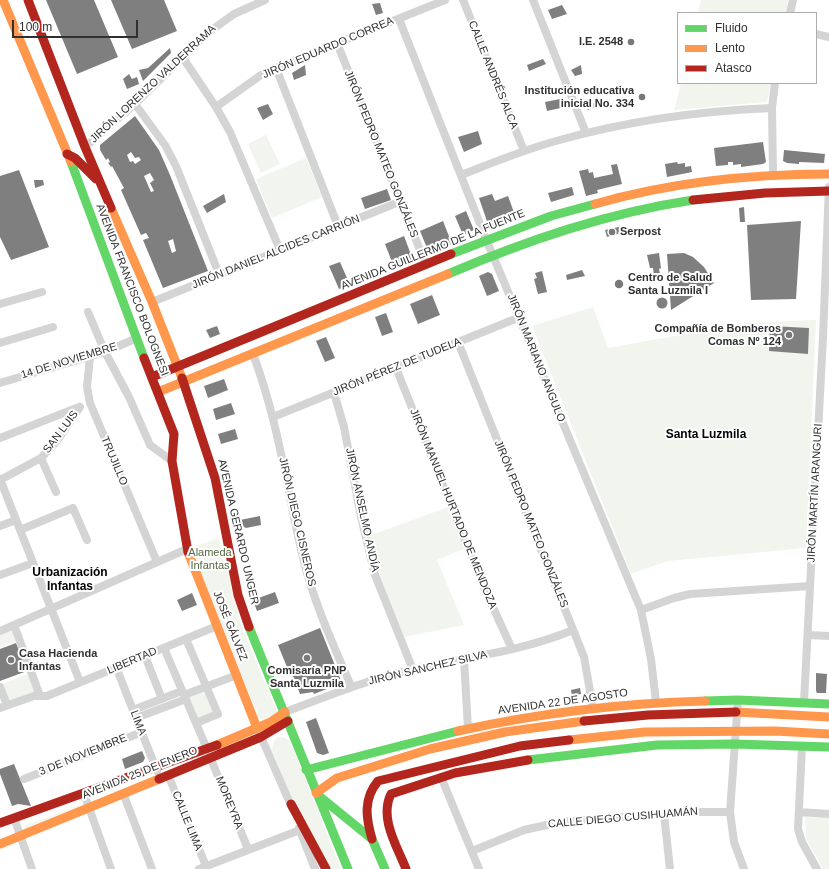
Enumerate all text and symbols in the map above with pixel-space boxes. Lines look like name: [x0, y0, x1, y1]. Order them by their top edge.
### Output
scale bar: [14, 12, 140, 38]
legend: [677, 12, 817, 84]
street label: JIRÓN EDUARDO CORREA: [260, 14, 396, 82]
street label: CALLE ANDRÉS ALCA: [465, 19, 521, 131]
text: 100 m: [19, 20, 52, 34]
text: Fluido: [715, 21, 748, 35]
street label: JIRÓN LORENZO VALDERRAMA: [87, 22, 219, 146]
place label: I.E. 2548: [579, 35, 623, 49]
marker: I.E. 2548: [626, 37, 636, 47]
text: Lento: [715, 41, 745, 55]
text: Atasco: [715, 61, 752, 75]
street label: JIRÓN PEDRO MATEO GONZÁLES: [341, 68, 421, 240]
place label: Institución educativa inicial No. 334: [525, 84, 634, 110]
marker: Institución educativa inicial No. 334: [637, 92, 647, 102]
street label: AVENIDA FRANCISCO BOLOGNESI: [93, 202, 171, 378]
street label: AVENIDA GUILLERMO DE LA FUENTE: [339, 207, 527, 293]
street label: JIRÓN DANIEL ALCIDES CARRIÓN: [190, 212, 362, 292]
place label: Serpost: [620, 225, 661, 239]
marker: Serpost: [607, 227, 617, 237]
place label: Centro de Salud Santa Luzmila I: [628, 271, 712, 297]
marker: Centro de Salud Santa Luzmila I: [613, 278, 625, 290]
street label: JIRÓN MARIANO ANGULO: [504, 292, 568, 424]
place label: Compañía de Bomberos Comas Nº 124: [654, 322, 781, 348]
marker: Compañía de Bomberos Comas Nº 124: [784, 330, 794, 340]
street label: JIRÓN PÉREZ DE TUDELA: [331, 335, 463, 399]
street label: 14 DE NOVIEMBRE: [19, 340, 119, 382]
street label: JIRÓN MANUEL HURTADO DE MENDOZA: [407, 407, 499, 611]
street label: SAN LUIS: [41, 408, 81, 456]
street label: JIRÓN MARTÍN ARANGURI: [805, 423, 825, 563]
district label: Santa Luzmila: [666, 428, 746, 442]
street label: TRUJILLO: [98, 435, 130, 487]
street label: JIRÓN PEDRO MATEO GONZÁLES: [491, 438, 571, 610]
street label: JIRÓN ANSELMO ANDÍA: [342, 447, 382, 573]
street label: JIRÓN DIEGO CISNEROS: [276, 456, 318, 588]
street label: AVENIDA GERARDO UNGER: [215, 458, 261, 606]
park label: Alameda Infantas: [188, 546, 232, 572]
district label: Urbanización Infantas: [32, 566, 108, 594]
street label: JOSÉ GÁLVEZ: [210, 589, 250, 663]
street label: LIBERTAD: [105, 645, 159, 677]
place label: Casa Hacienda Infantas: [19, 647, 97, 673]
street label: JIRÓN SANCHEZ SILVA: [367, 648, 489, 688]
marker: Comisaría PNP Santa Luzmila: [302, 653, 312, 663]
marker: Casa Hacienda Infantas: [6, 655, 16, 665]
place label: Comisaría PNP Santa Luzmila: [268, 664, 346, 690]
street label: AVENIDA 22 DE AGOSTO: [497, 686, 629, 718]
street label: LIMA: [127, 709, 149, 737]
street label: 3 DE NOVIEMBRE: [37, 731, 129, 779]
street label: AVENIDA 25 DE ENERO: [80, 744, 200, 802]
street label: MOREYRA: [212, 775, 246, 831]
street label: CALLE LIMA: [169, 789, 205, 853]
street label: CALLE DIEGO CUSIHUAMÁN: [548, 805, 698, 831]

